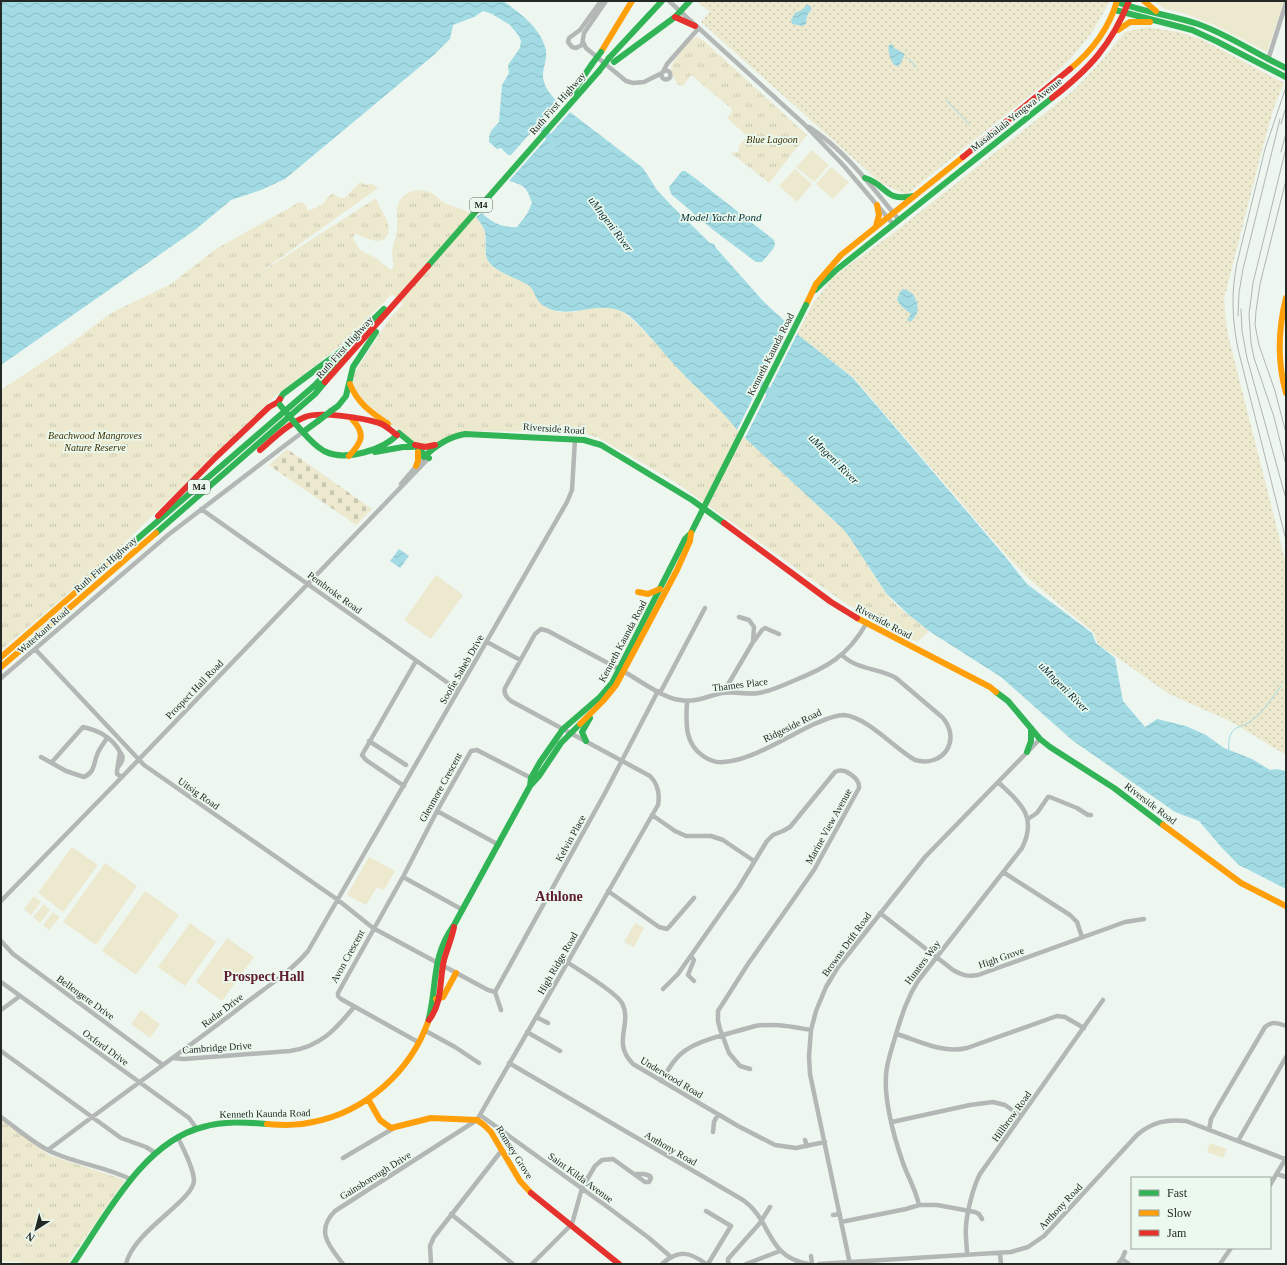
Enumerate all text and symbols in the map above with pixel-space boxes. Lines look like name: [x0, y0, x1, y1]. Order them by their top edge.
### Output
street label: Ruth First Highway: [527, 70, 588, 137]
street label: Masabalala Yengwa Avenue: [969, 75, 1064, 153]
park label: Blue Lagoon: [746, 134, 798, 145]
water label: uMngeni River: [586, 194, 636, 254]
road number: M4: [470, 198, 492, 212]
water label: Model Yacht Pond: [680, 211, 762, 223]
street label: Kenneth Kaunda Road: [745, 311, 796, 397]
street label: Ruth First Highway: [314, 314, 375, 381]
street label: Riverside Road: [523, 421, 585, 436]
park label: Beachwood Mangroves Nature Reserve: [48, 430, 142, 453]
water label: uMngeni River: [807, 432, 862, 487]
road number: M4: [188, 480, 210, 494]
street label: Ruth First Highway: [72, 534, 139, 595]
street label: Pembroke Road: [306, 569, 364, 616]
street label: Kenneth Kaunda Road: [596, 598, 649, 684]
street label: Riverside Road: [854, 602, 914, 641]
street label: Waterkant Road: [15, 605, 71, 656]
street label: Soofie Saheb Drive: [437, 632, 486, 706]
street label: Prospect Hall Road: [163, 658, 225, 721]
water label: uMngeni River: [1037, 660, 1092, 715]
street label: Thames Place: [712, 676, 769, 693]
street label: Ridgeside Road: [761, 707, 823, 744]
street label: Glenmore Crescent: [417, 751, 464, 824]
street label: Uitsig Road: [176, 775, 222, 812]
street label: Riverside Road: [1123, 780, 1179, 826]
street label: Marine View Avenue: [803, 786, 854, 866]
street label: Kelvin Place: [553, 813, 588, 863]
district label: Athlone: [535, 889, 583, 904]
street label: Browns Drift Road: [819, 910, 873, 979]
street label: Avon Crescent: [328, 928, 367, 985]
street label: High Ridge Road: [535, 930, 580, 996]
street label: Hunters Way: [902, 938, 942, 986]
street label: High Grove: [977, 944, 1026, 970]
district label: Prospect Hall: [223, 969, 305, 984]
street label: Bellengere Drive: [55, 973, 117, 1022]
street label: Radar Drive: [199, 991, 246, 1030]
street label: Oxford Drive: [81, 1027, 131, 1068]
street label: Cambridge Drive: [182, 1040, 253, 1055]
street label: Underwood Road: [639, 1054, 705, 1100]
street label: Hillbrow Road: [989, 1089, 1033, 1144]
street label: Kenneth Kaunda Road: [219, 1107, 311, 1120]
street label: Romsey Grove: [494, 1124, 536, 1181]
street label: Anthony Road: [643, 1129, 699, 1168]
street label: Gainsborough Drive: [338, 1149, 413, 1202]
street label: Saint Kilda Avenue: [546, 1150, 616, 1205]
legend: [1131, 1177, 1271, 1249]
street label: Anthony Road: [1036, 1181, 1084, 1232]
text: Fast: [1167, 1186, 1188, 1200]
text: Slow: [1167, 1206, 1192, 1220]
north arrow: [16, 1209, 56, 1249]
text: Jam: [1167, 1226, 1187, 1240]
text: N: [23, 1230, 37, 1244]

